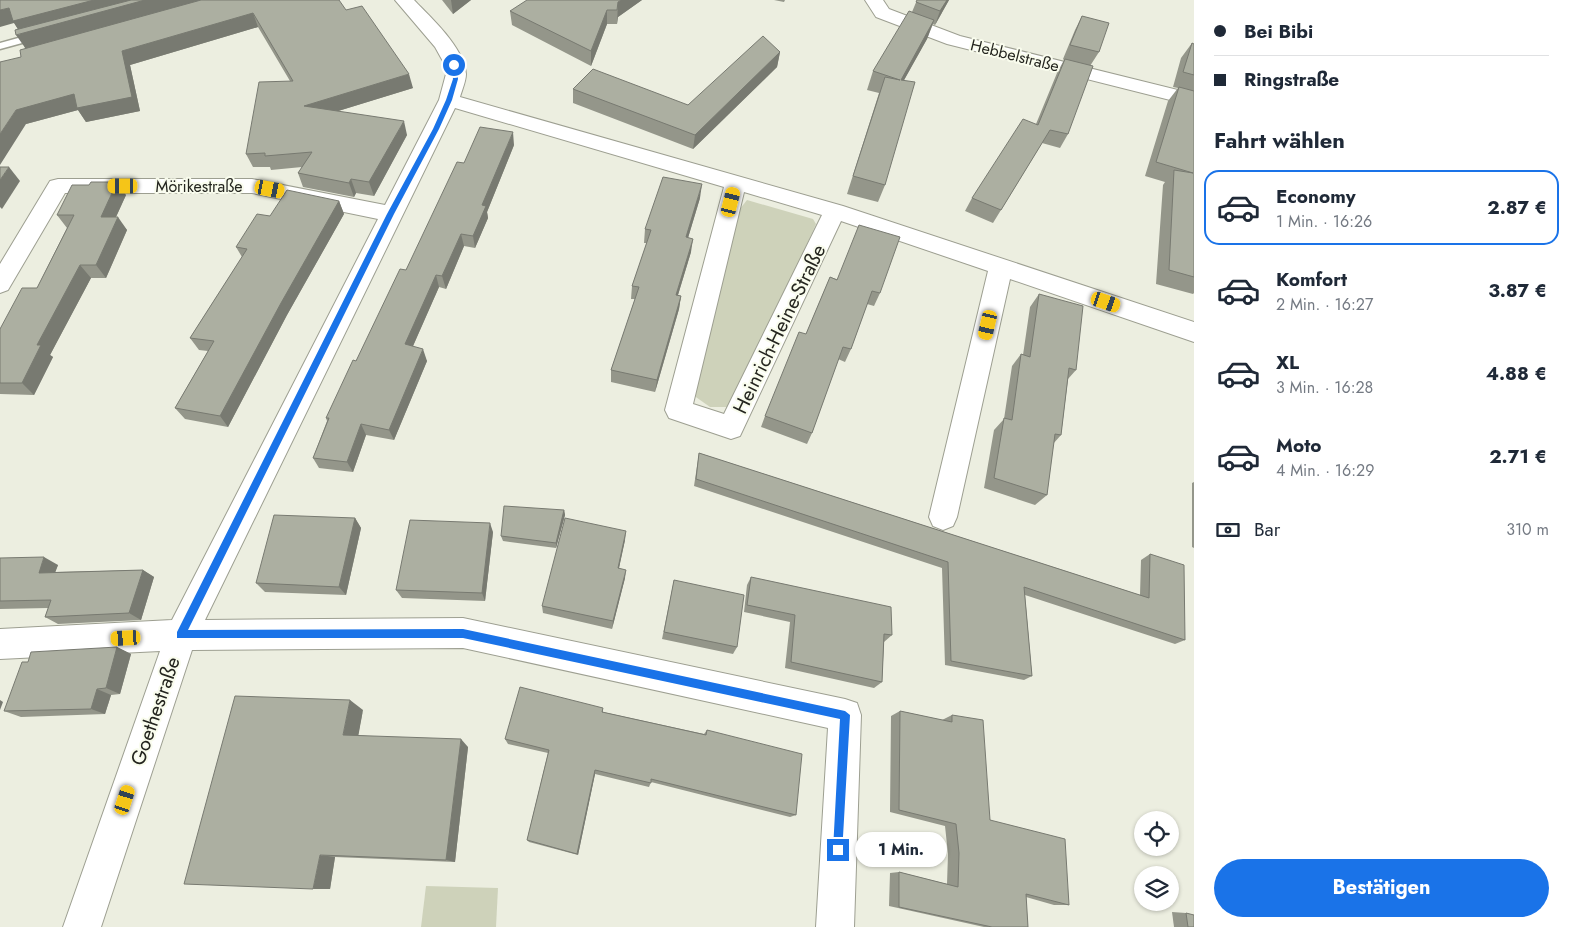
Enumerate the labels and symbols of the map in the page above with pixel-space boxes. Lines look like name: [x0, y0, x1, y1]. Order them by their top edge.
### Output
street label: Hebbelstraße: [968, 33, 1062, 78]
route start: [443, 54, 465, 76]
street label: Mörikestraße: [155, 175, 243, 198]
car: [108, 179, 138, 194]
car: [253, 179, 286, 199]
car: [720, 186, 741, 218]
street label: Heinrich-Heine-Straße: [726, 240, 833, 419]
car: [1089, 290, 1122, 314]
car: [977, 309, 998, 341]
car: [110, 630, 141, 646]
street label: Goethestraße: [123, 653, 188, 769]
car: [113, 783, 136, 817]
callout: 1 Min.: [856, 832, 948, 868]
route end: [827, 839, 849, 861]

